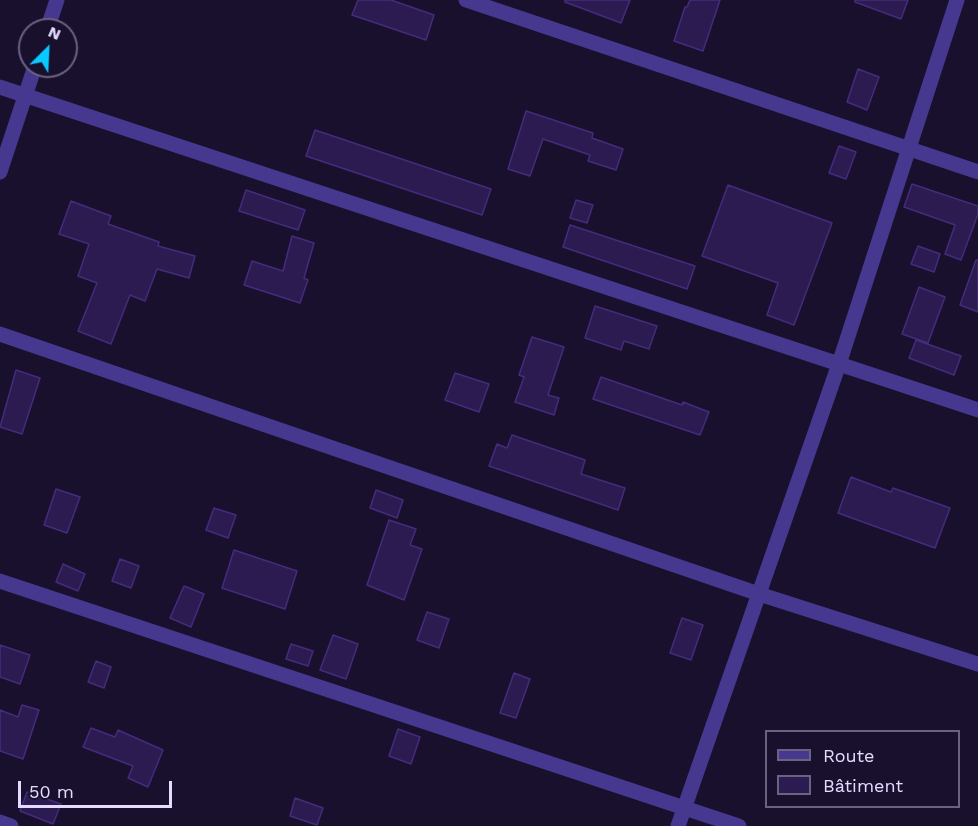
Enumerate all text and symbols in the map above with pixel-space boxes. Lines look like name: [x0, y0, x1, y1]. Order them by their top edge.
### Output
north arrow: [18, 18, 78, 78]
text: N: [45, 22, 64, 44]
legend: [765, 730, 960, 808]
text: Route: [823, 745, 875, 766]
scale bar: [21, 769, 176, 807]
text: Bâtiment: [823, 775, 903, 796]
text: 50 m: [29, 781, 74, 802]

